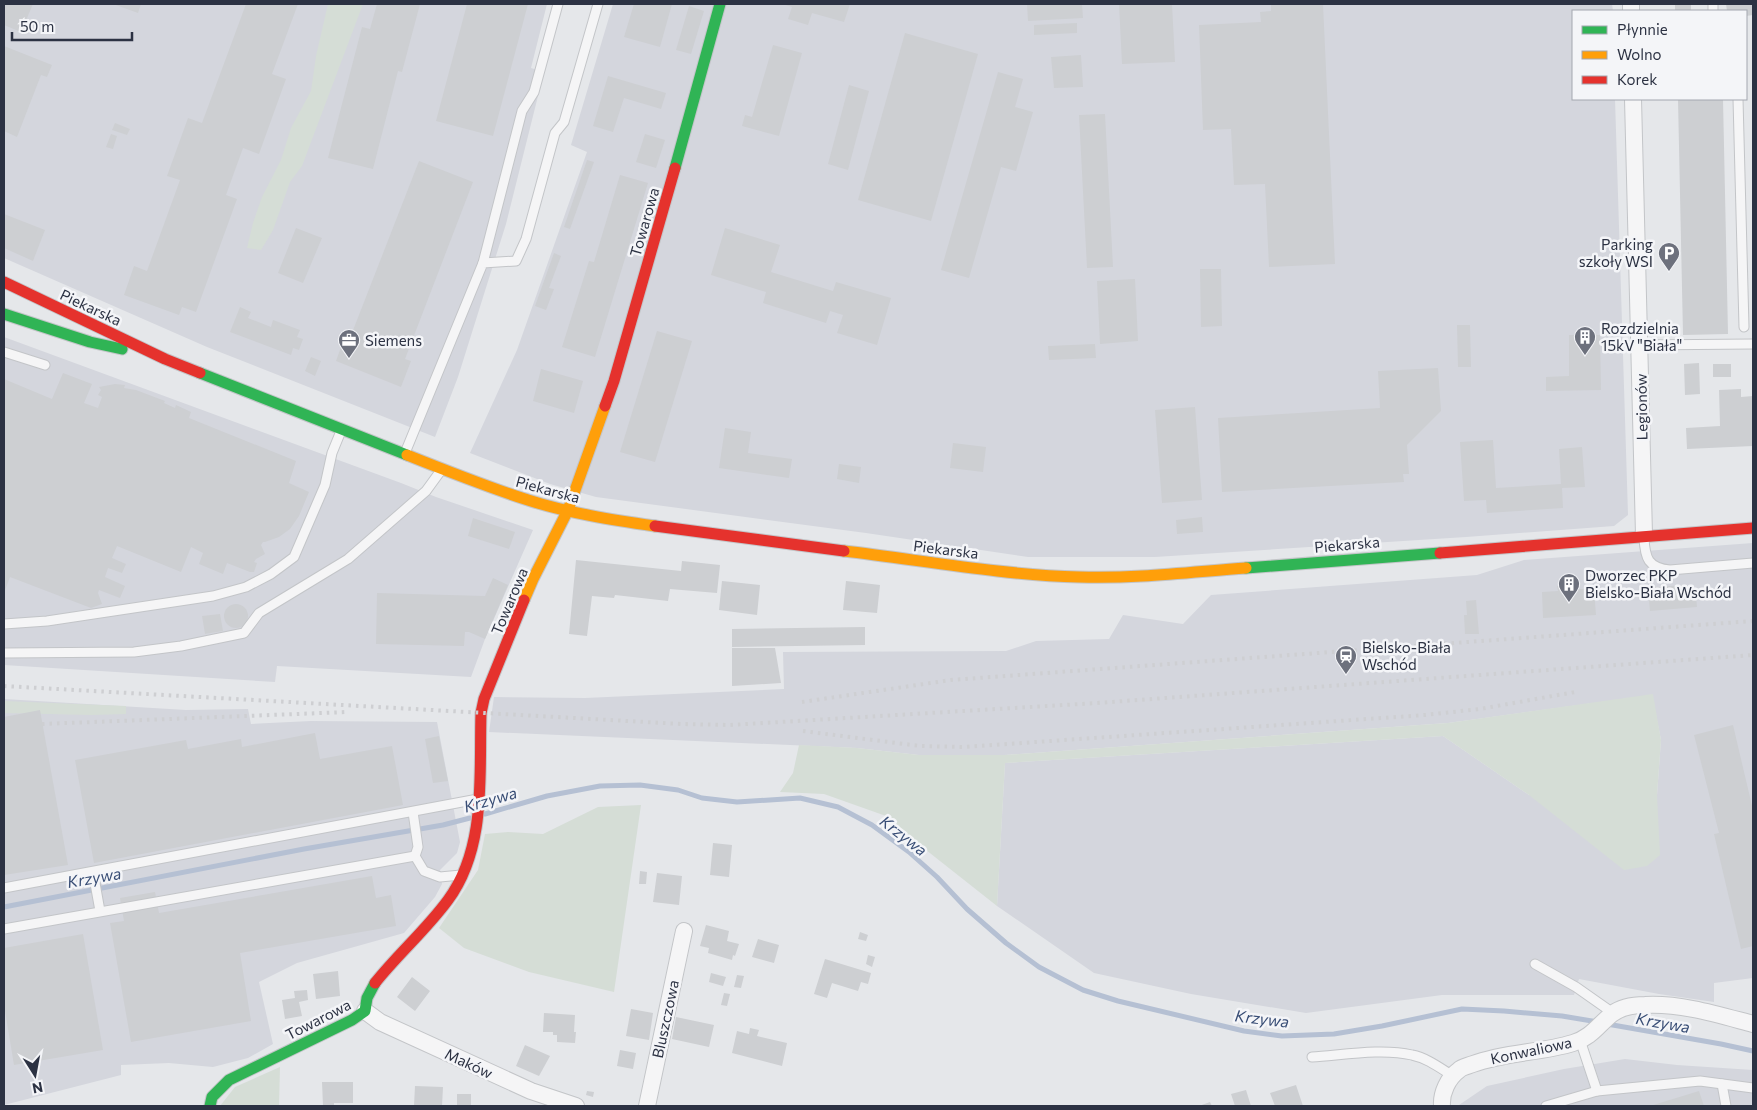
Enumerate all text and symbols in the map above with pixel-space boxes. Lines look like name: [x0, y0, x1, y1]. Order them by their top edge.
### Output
scale bar: [12, 10, 132, 42]
legend: [1572, 10, 1747, 100]
text: 50 m: [20, 17, 54, 35]
text: Płynnie: [1617, 20, 1668, 38]
text: Wolno: [1617, 45, 1662, 63]
text: Korek: [1617, 70, 1657, 88]
street label: Towarowa: [626, 185, 662, 259]
place label: Parking szkoły WSI: [1579, 235, 1653, 270]
parking icon: Parking szkoły WSI: [1657, 241, 1681, 272]
street label: Piekarska: [57, 285, 125, 329]
place label: Rozdzielnia 15kV "Biała": [1601, 319, 1682, 354]
building icon: Rozdzielnia 15kV "Biała": [1573, 325, 1597, 356]
office icon: Siemens: [337, 328, 361, 359]
place label: Siemens: [365, 331, 422, 349]
street label: Legionów: [1631, 373, 1651, 441]
street label: Piekarska: [514, 472, 582, 506]
street label: Piekarska: [1313, 532, 1381, 556]
street label: Piekarska: [912, 536, 980, 562]
street label: Towarowa: [487, 565, 531, 637]
place label: Dworzec PKP Bielsko-Biała Wschód: [1585, 566, 1732, 601]
building icon: Dworzec PKP Bielsko-Biała Wschód: [1557, 572, 1581, 603]
place label: Bielsko-Biała Wschód: [1362, 638, 1451, 673]
station icon: Bielsko-Biała Wschód: [1334, 644, 1358, 675]
water label: Krzywa: [461, 782, 519, 816]
water label: Krzywa: [877, 811, 931, 859]
water label: Krzywa: [66, 863, 122, 891]
street label: Bluszczowa: [648, 978, 682, 1060]
street label: Towarowa: [282, 995, 354, 1043]
water label: Krzywa: [1234, 1005, 1290, 1031]
water label: Krzywa: [1635, 1008, 1691, 1036]
street label: Konwaliowa: [1489, 1033, 1573, 1067]
street label: Maków: [442, 1044, 496, 1082]
north arrow: [10, 1050, 60, 1100]
text: N: [31, 1079, 44, 1098]

